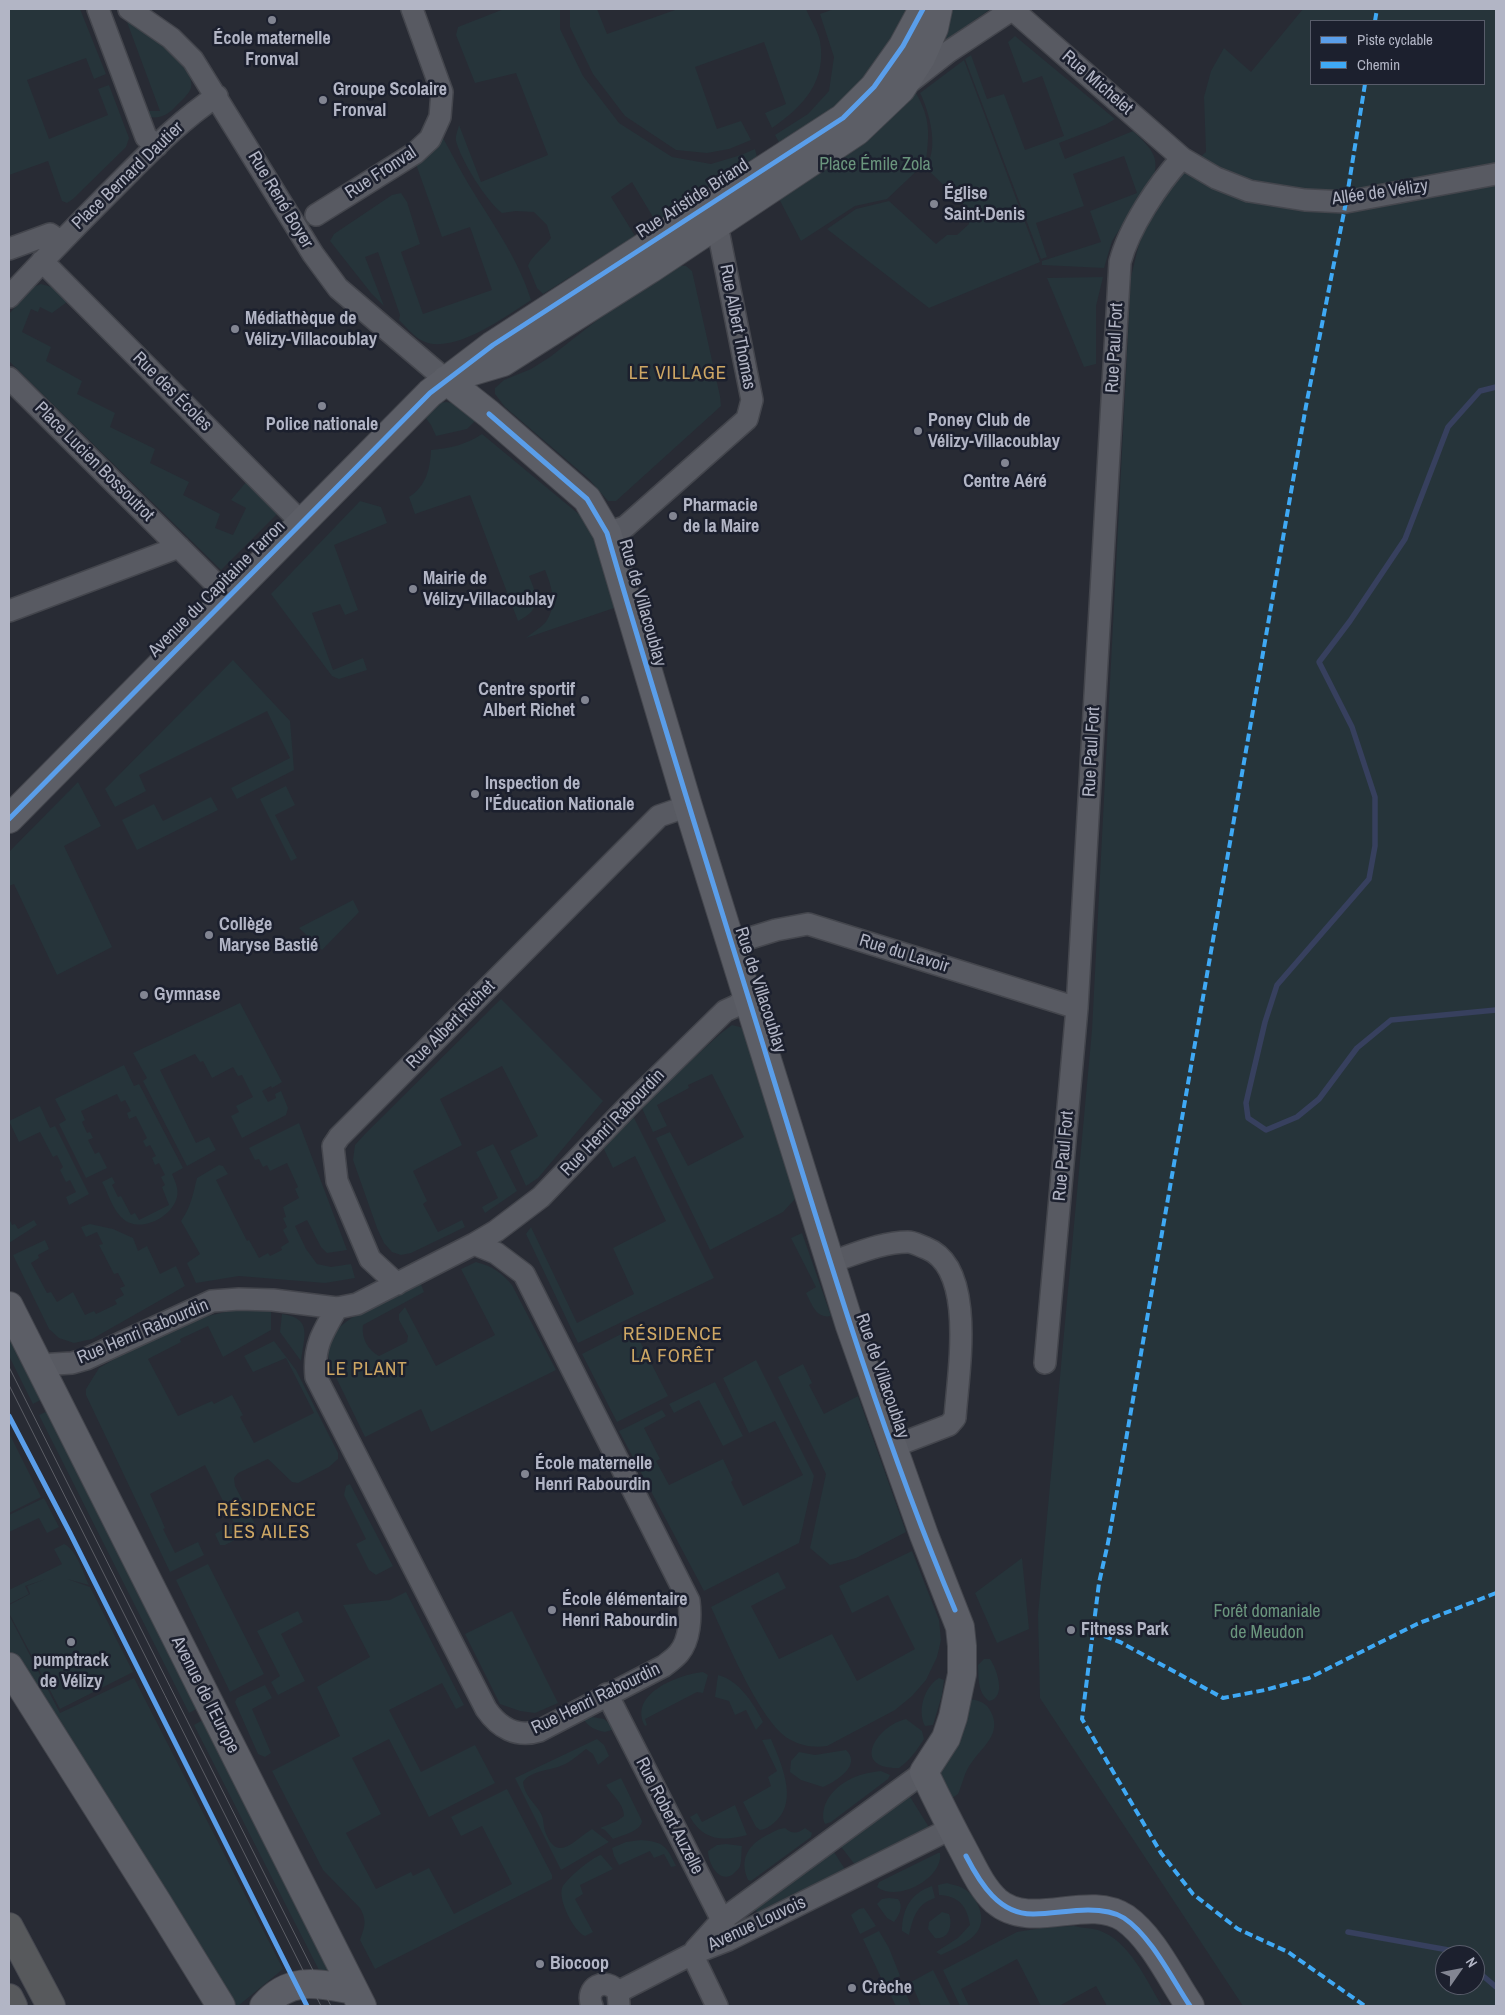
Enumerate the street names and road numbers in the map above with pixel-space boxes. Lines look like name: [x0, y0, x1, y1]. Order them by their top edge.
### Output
street label: Rue Michelet: [1057, 46, 1137, 120]
street label: Place Bernard Dautier: [68, 118, 188, 234]
street label: Rue Fronval: [341, 142, 421, 204]
street label: Rue René Boyer: [243, 148, 317, 252]
street label: Rue Aristide Briand: [633, 155, 753, 243]
street label: Allée de Vélizy: [1331, 176, 1429, 210]
street label: Rue Albert Thomas: [714, 263, 760, 391]
street label: Rue Paul Fort: [1102, 302, 1128, 394]
street label: Rue des Écoles: [128, 348, 216, 436]
street label: Place Lucien Bossoutrot: [30, 398, 158, 526]
street label: Avenue du Capitaine Tarron: [144, 516, 290, 662]
street label: Rue de Villacoublay: [614, 537, 670, 669]
street label: Rue Paul Fort: [1079, 706, 1105, 798]
street label: Rue de Villacoublay: [729, 924, 791, 1056]
street label: Rue du Lavoir: [857, 930, 951, 978]
street label: Rue Albert Richet: [402, 976, 500, 1074]
street label: Rue Henri Rabourdin: [557, 1065, 669, 1181]
street label: Rue Paul Fort: [1049, 1110, 1079, 1202]
street label: Rue Henri Rabourdin: [74, 1295, 212, 1369]
street label: Rue de Villacoublay: [850, 1311, 914, 1441]
street label: Avenue de l'Europe: [166, 1633, 244, 1757]
street label: Rue Henri Rabourdin: [528, 1659, 664, 1739]
street label: Rue Robert Auzelle: [630, 1754, 708, 1878]
street label: Avenue Louvois: [705, 1892, 809, 1956]

